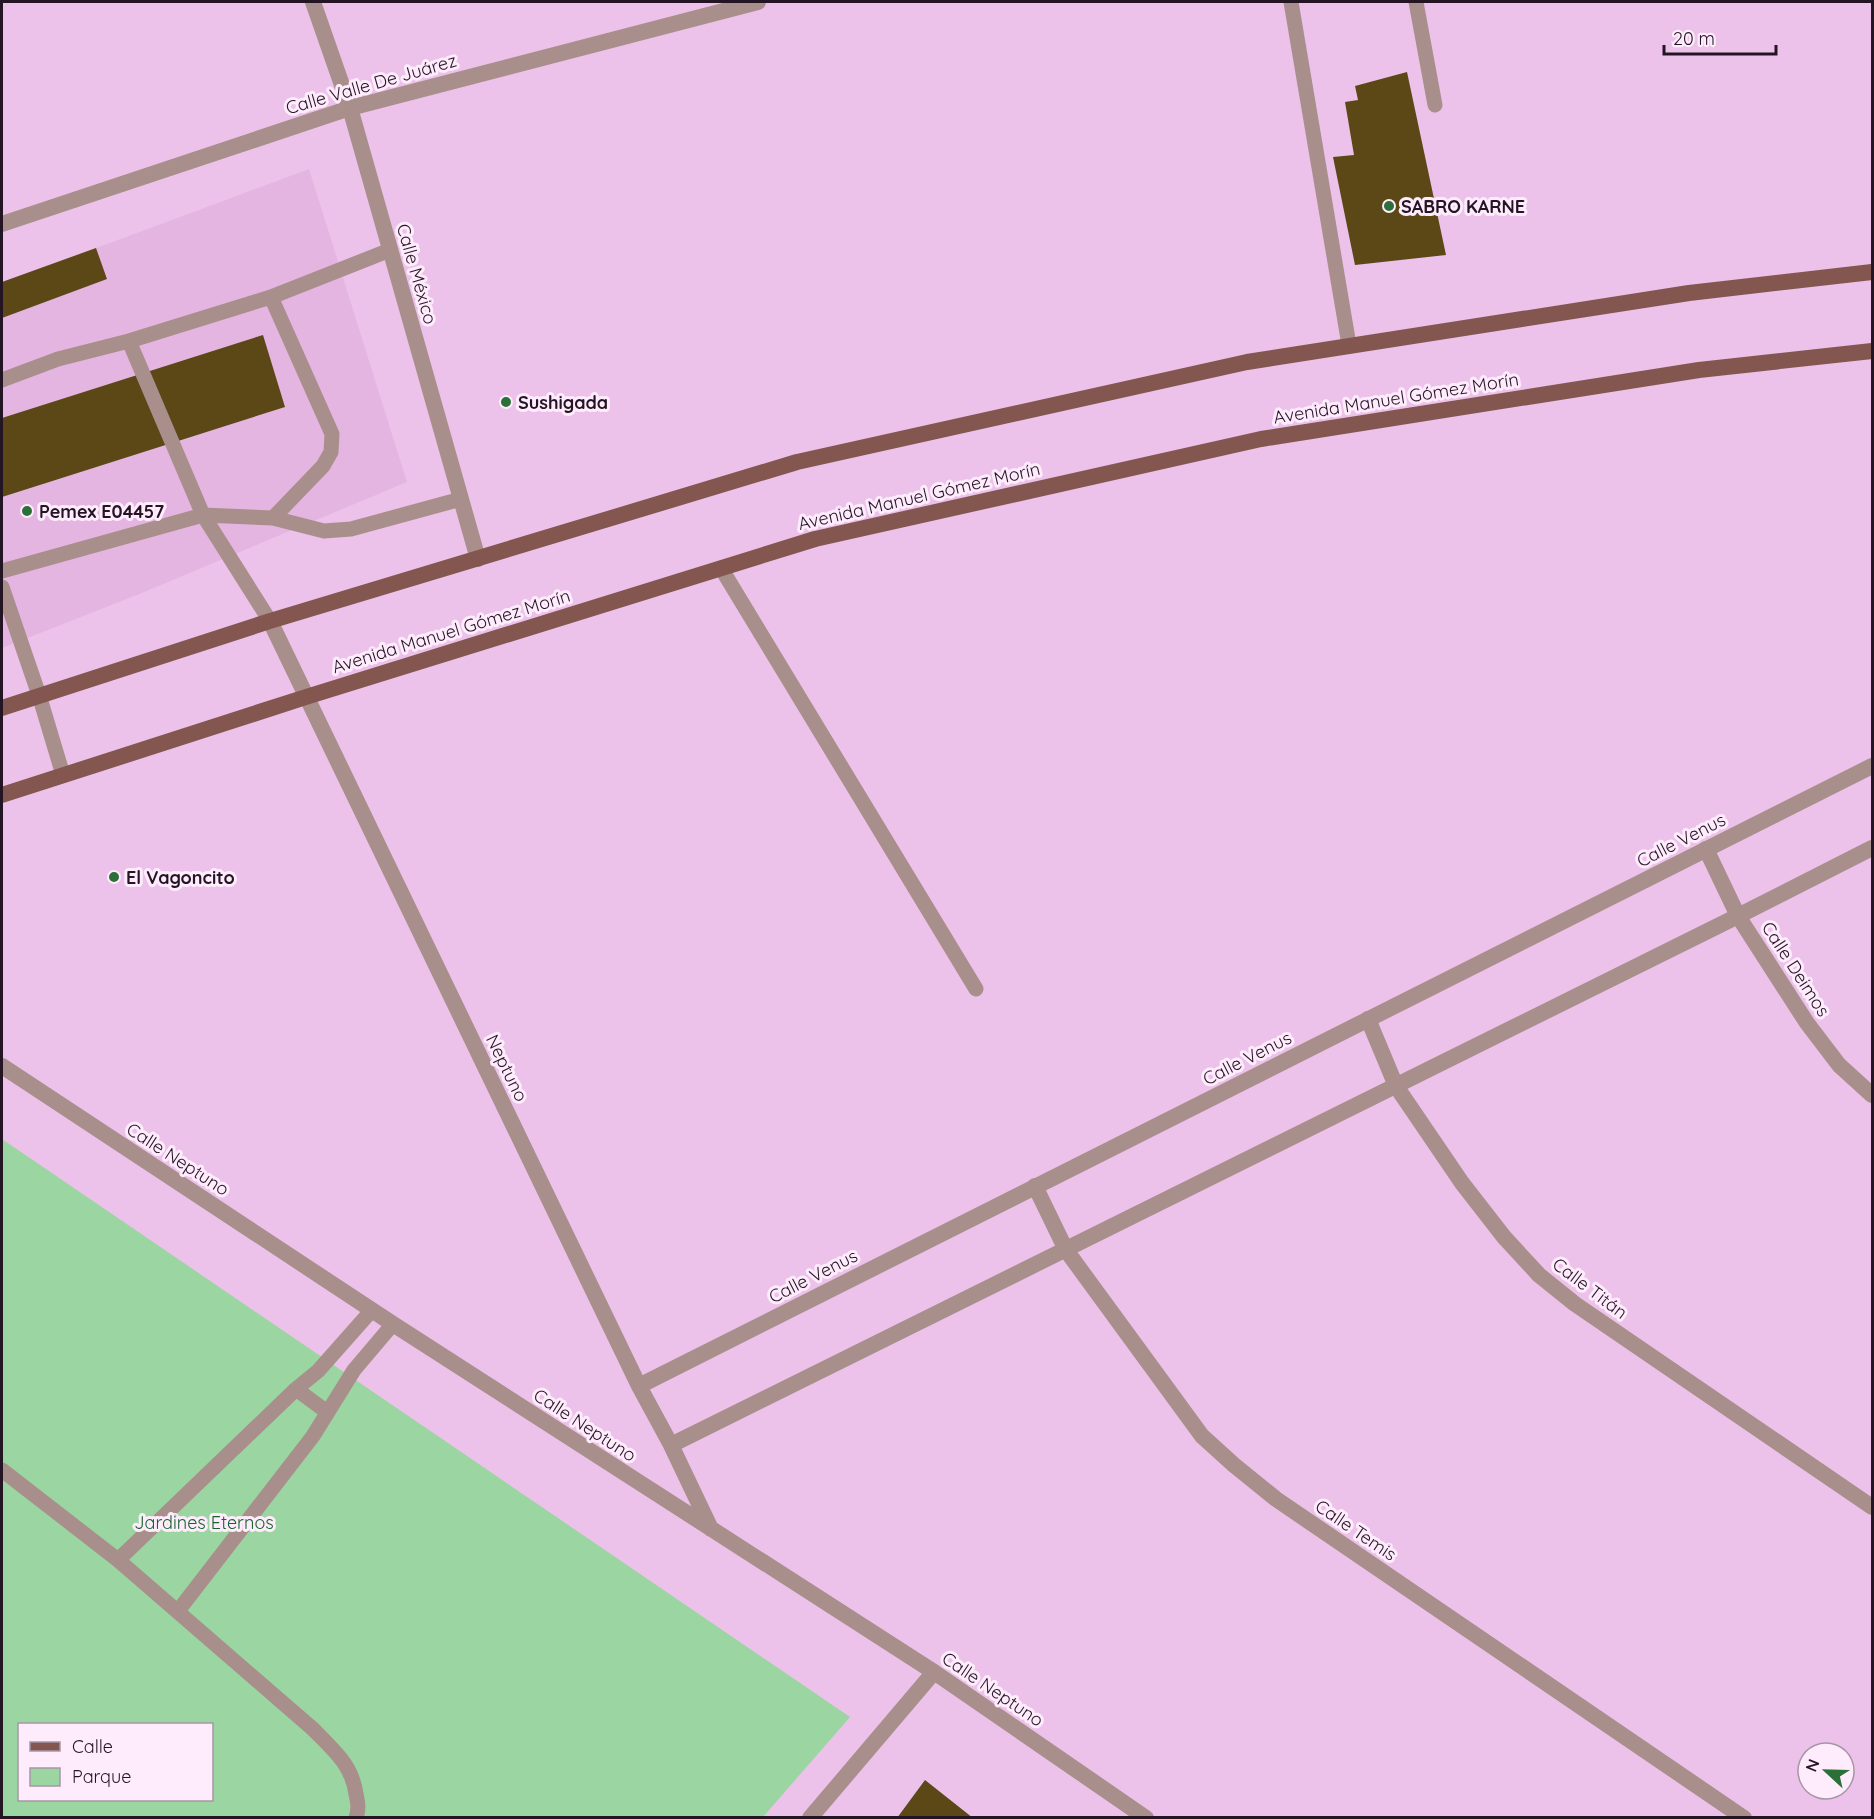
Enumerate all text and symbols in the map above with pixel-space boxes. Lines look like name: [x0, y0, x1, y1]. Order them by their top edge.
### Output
scale bar: [1664, 18, 1776, 56]
text: 20 m: [1673, 27, 1715, 50]
street label: Calle Valle De Juárez: [283, 49, 459, 119]
place label: SABRO KARNE: [1401, 195, 1525, 218]
marker: SABRO KARNE: [1382, 199, 1396, 213]
street label: Calle México: [392, 221, 442, 327]
street label: Avenida Manuel Gómez Morín: [1272, 367, 1520, 429]
place label: Sushigada: [518, 391, 608, 414]
marker: Sushigada: [499, 395, 513, 409]
street label: Avenida Manuel Gómez Morín: [796, 457, 1042, 535]
place label: Pemex E04457: [39, 500, 164, 523]
marker: Pemex E04457: [20, 504, 34, 518]
street label: Avenida Manuel Gómez Morín: [329, 584, 573, 678]
street label: Calle Venus: [1633, 808, 1729, 872]
place label: El Vagoncito: [126, 866, 235, 889]
marker: El Vagoncito: [107, 870, 121, 884]
street label: Calle Deimos: [1757, 917, 1835, 1021]
street label: Calle Venus: [1199, 1026, 1295, 1090]
street label: Neptuno: [481, 1031, 533, 1105]
street label: Calle Neptuno: [122, 1117, 234, 1201]
street label: Calle Venus: [765, 1244, 861, 1308]
street label: Calle Titán: [1548, 1252, 1632, 1324]
street label: Calle Neptuno: [529, 1383, 641, 1467]
street label: Calle Temis: [1311, 1494, 1401, 1566]
park label: Jardines Eternos: [134, 1511, 274, 1534]
street label: Calle Neptuno: [938, 1647, 1048, 1731]
legend: [18, 1723, 213, 1801]
text: Calle: [72, 1735, 113, 1758]
north arrow: [1796, 1741, 1856, 1801]
text: N: [1801, 1756, 1824, 1775]
text: Parque: [72, 1765, 131, 1788]

